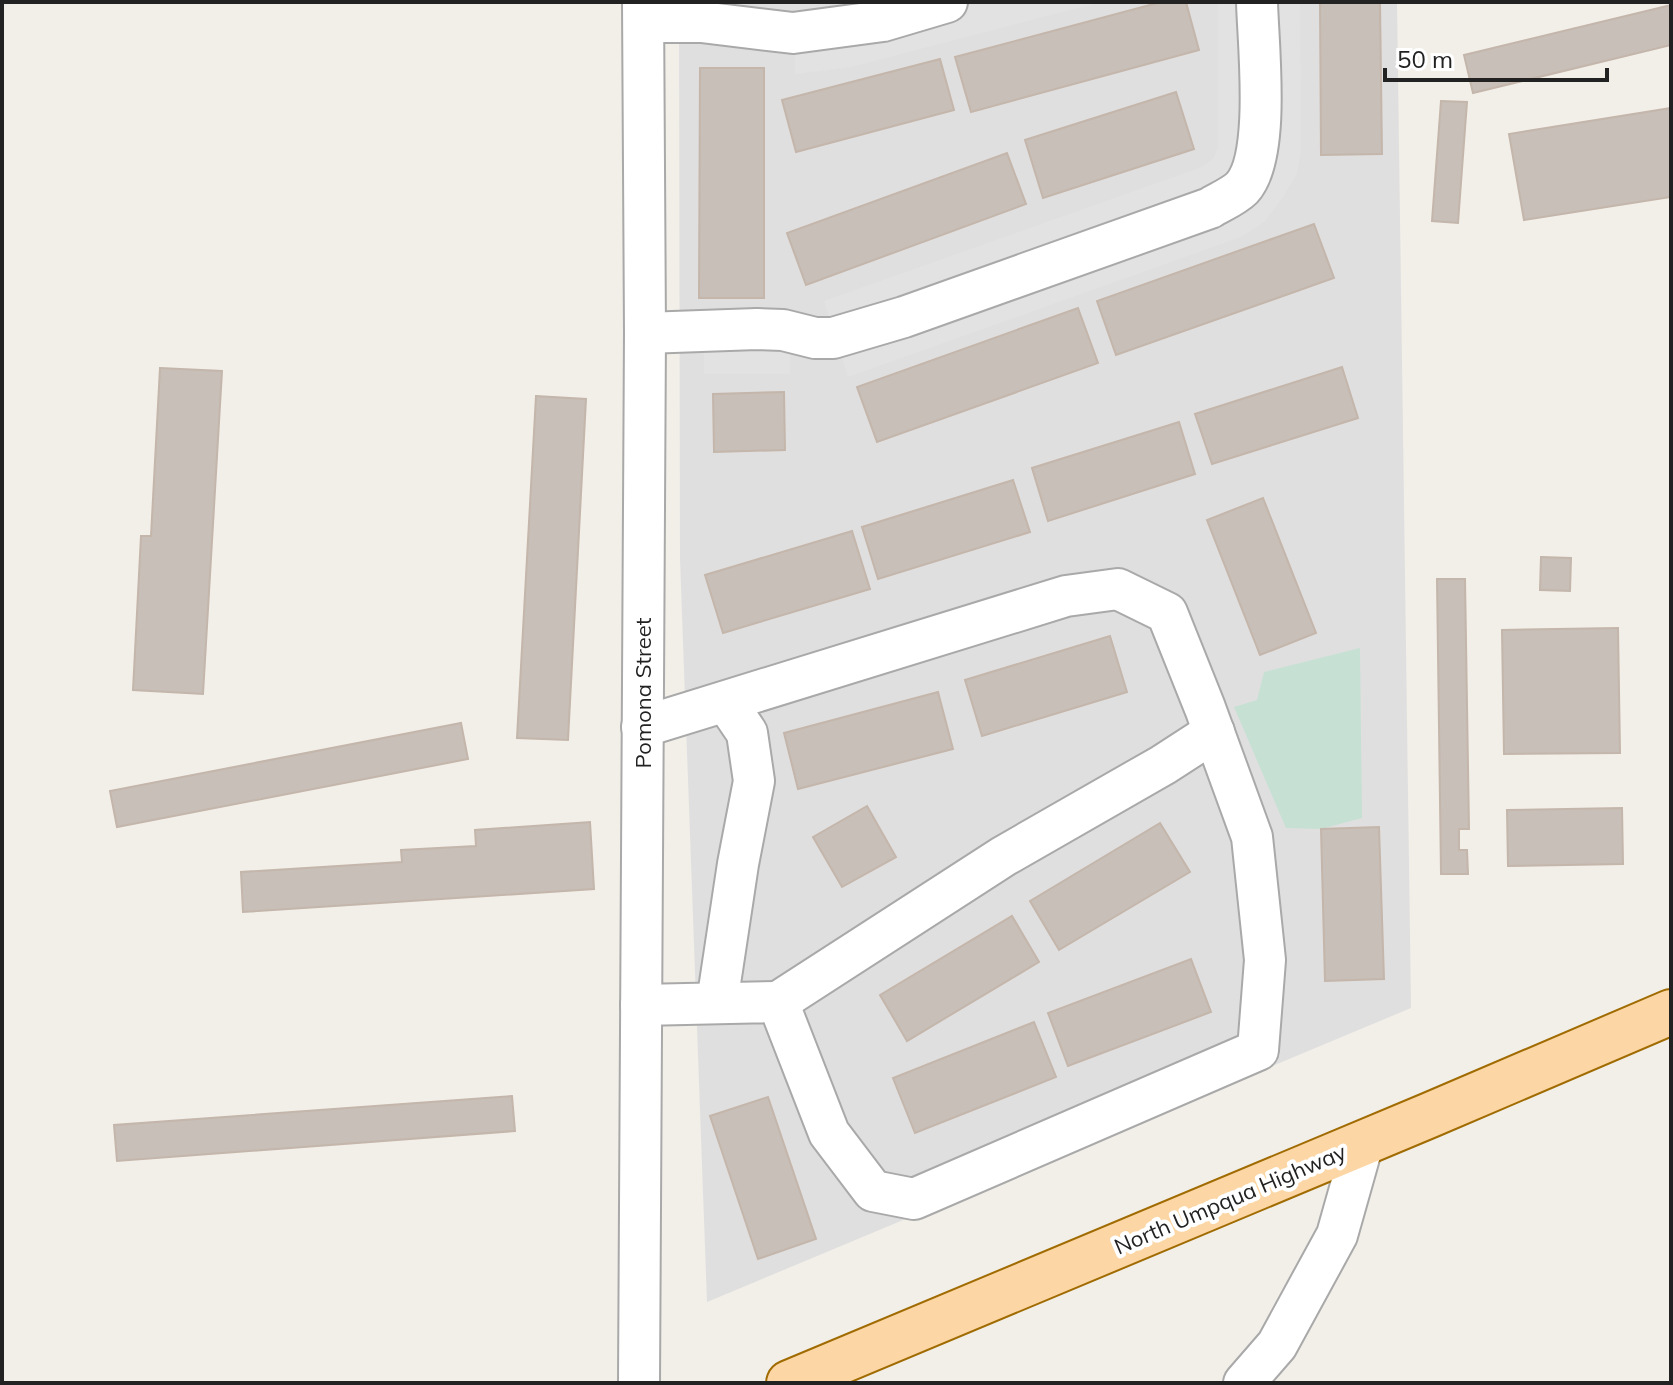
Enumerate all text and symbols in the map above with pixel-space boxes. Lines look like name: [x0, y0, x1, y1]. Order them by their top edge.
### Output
scale bar: [1385, 32, 1607, 82]
text: 50 m: [1397, 44, 1453, 74]
street label: Pomona Street: [629, 617, 657, 768]
street label: North Umpqua Highway: [1110, 1137, 1350, 1261]

